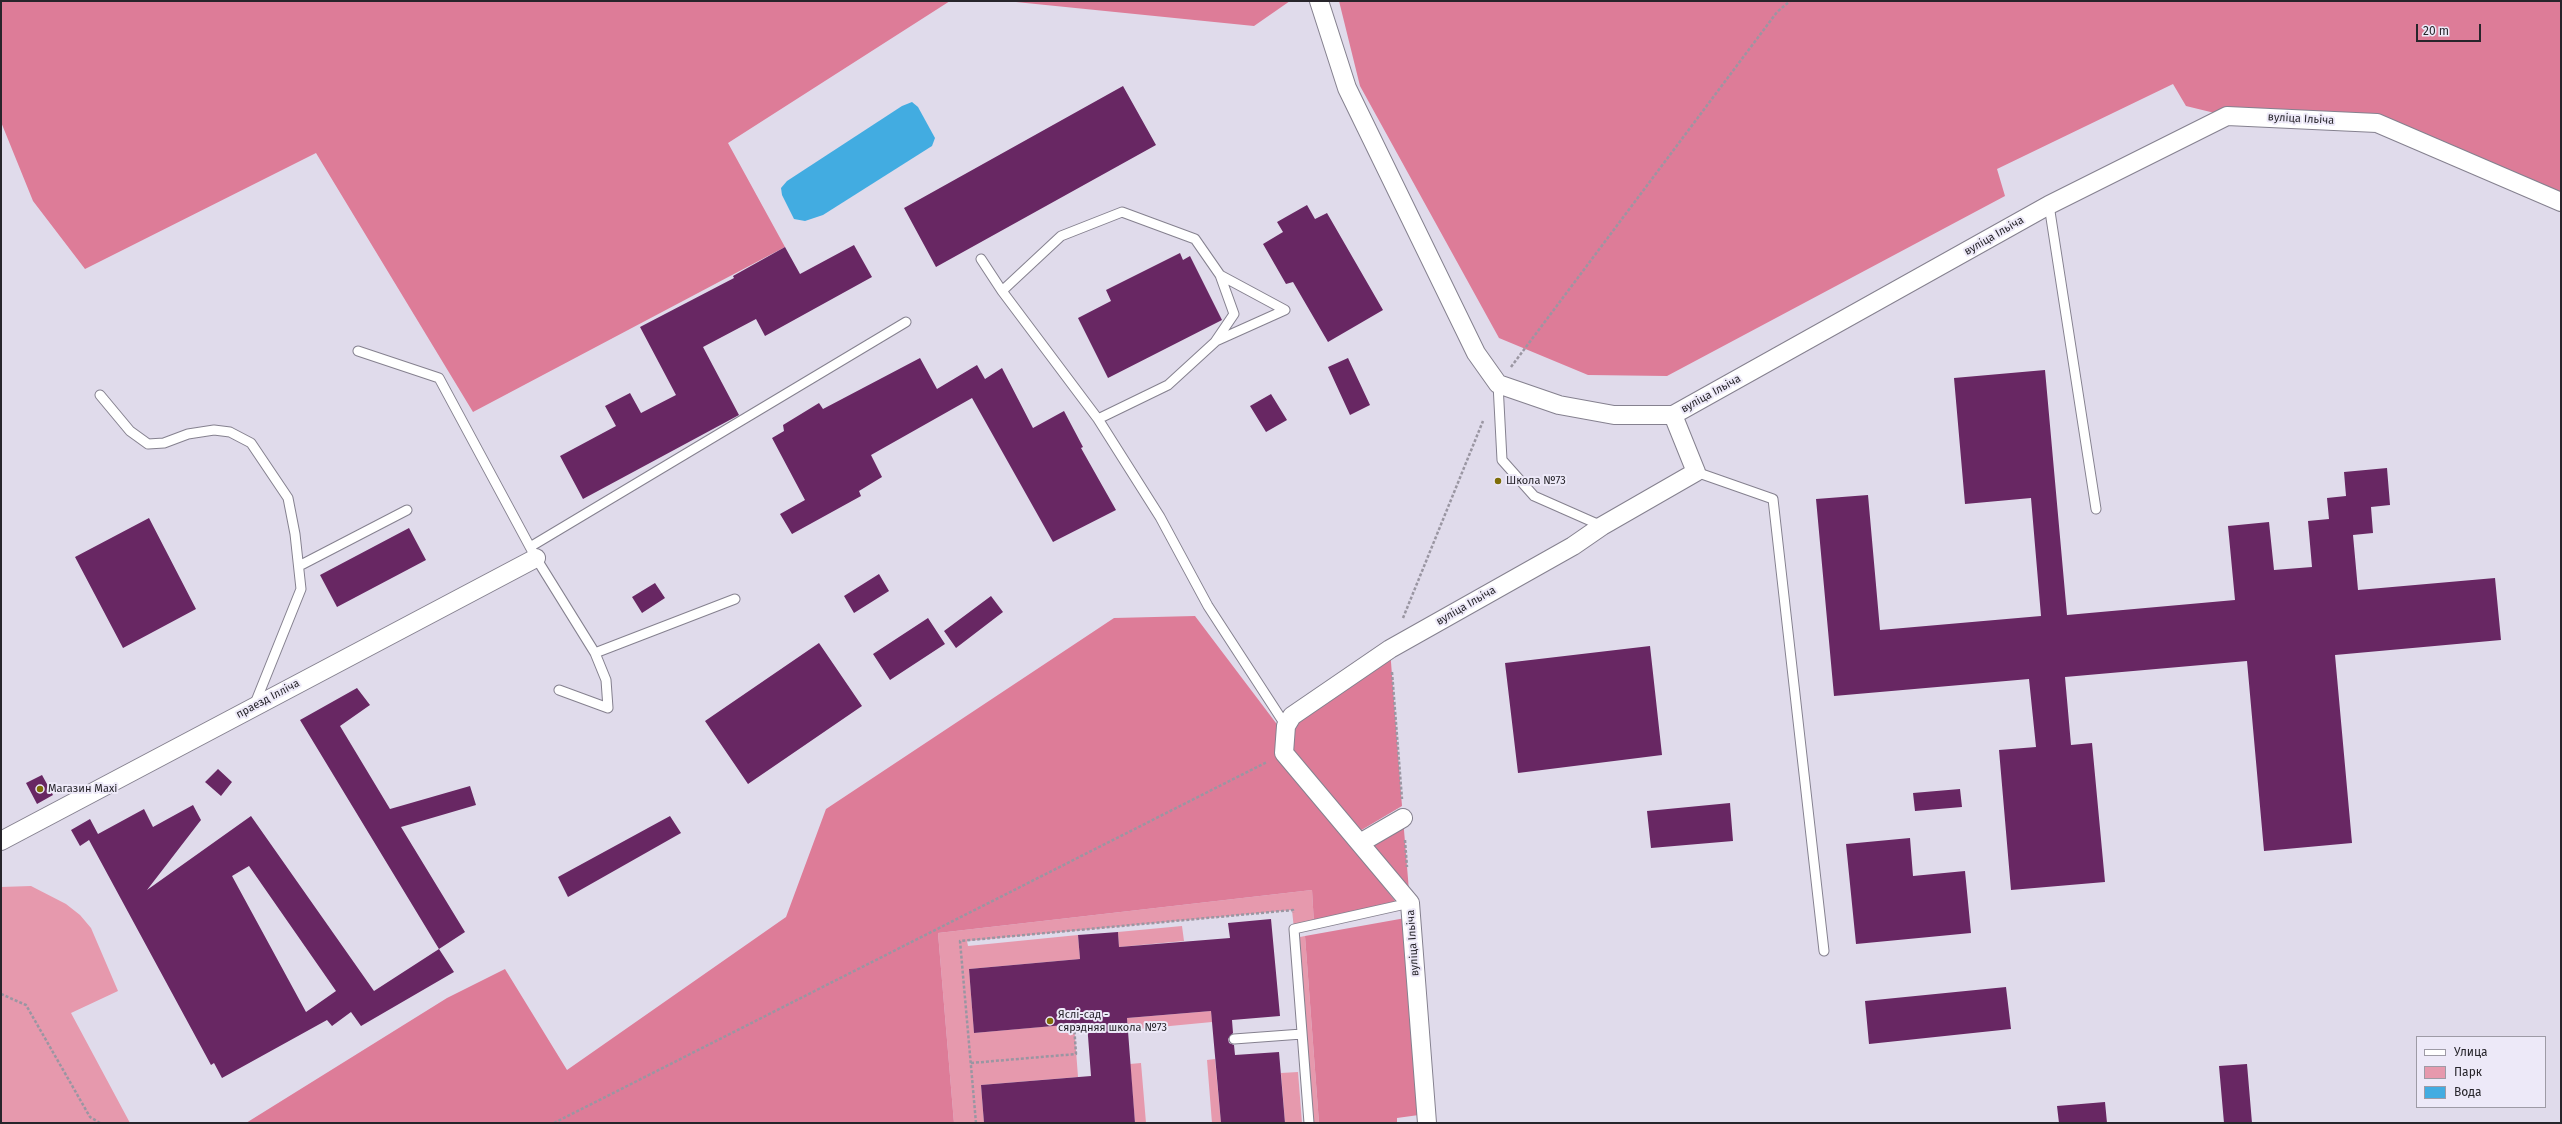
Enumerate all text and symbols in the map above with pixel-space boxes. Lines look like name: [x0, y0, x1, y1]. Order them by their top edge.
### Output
scale bar: [2418, 16, 2483, 42]
text: 20 m: [2423, 24, 2449, 38]
street label: вуліца Ільіча: [2267, 111, 2335, 127]
street label: вуліца Ільіча: [1962, 214, 2026, 258]
street label: вуліца Ільіча: [1679, 372, 1743, 416]
place label: Школа №73: [1506, 474, 1566, 488]
marker: Школа №73: [1493, 476, 1503, 486]
street label: вуліца Ільіча: [1434, 584, 1498, 628]
street label: праезд Ілліча: [234, 677, 302, 721]
place label: Магазин Maxi: [48, 782, 117, 796]
marker: Магазин Maxi: [35, 784, 45, 794]
street label: вуліца Ільіча: [1404, 909, 1422, 977]
place label: Яслі-сад - сярэдняя школа №73: [1058, 1008, 1167, 1034]
marker: Яслі-сад - сярэдняя школа №73: [1045, 1016, 1055, 1026]
legend: [2416, 1036, 2546, 1108]
text: Улица: [2454, 1045, 2488, 1059]
text: Парк: [2454, 1065, 2482, 1079]
text: Вода: [2454, 1085, 2481, 1099]

